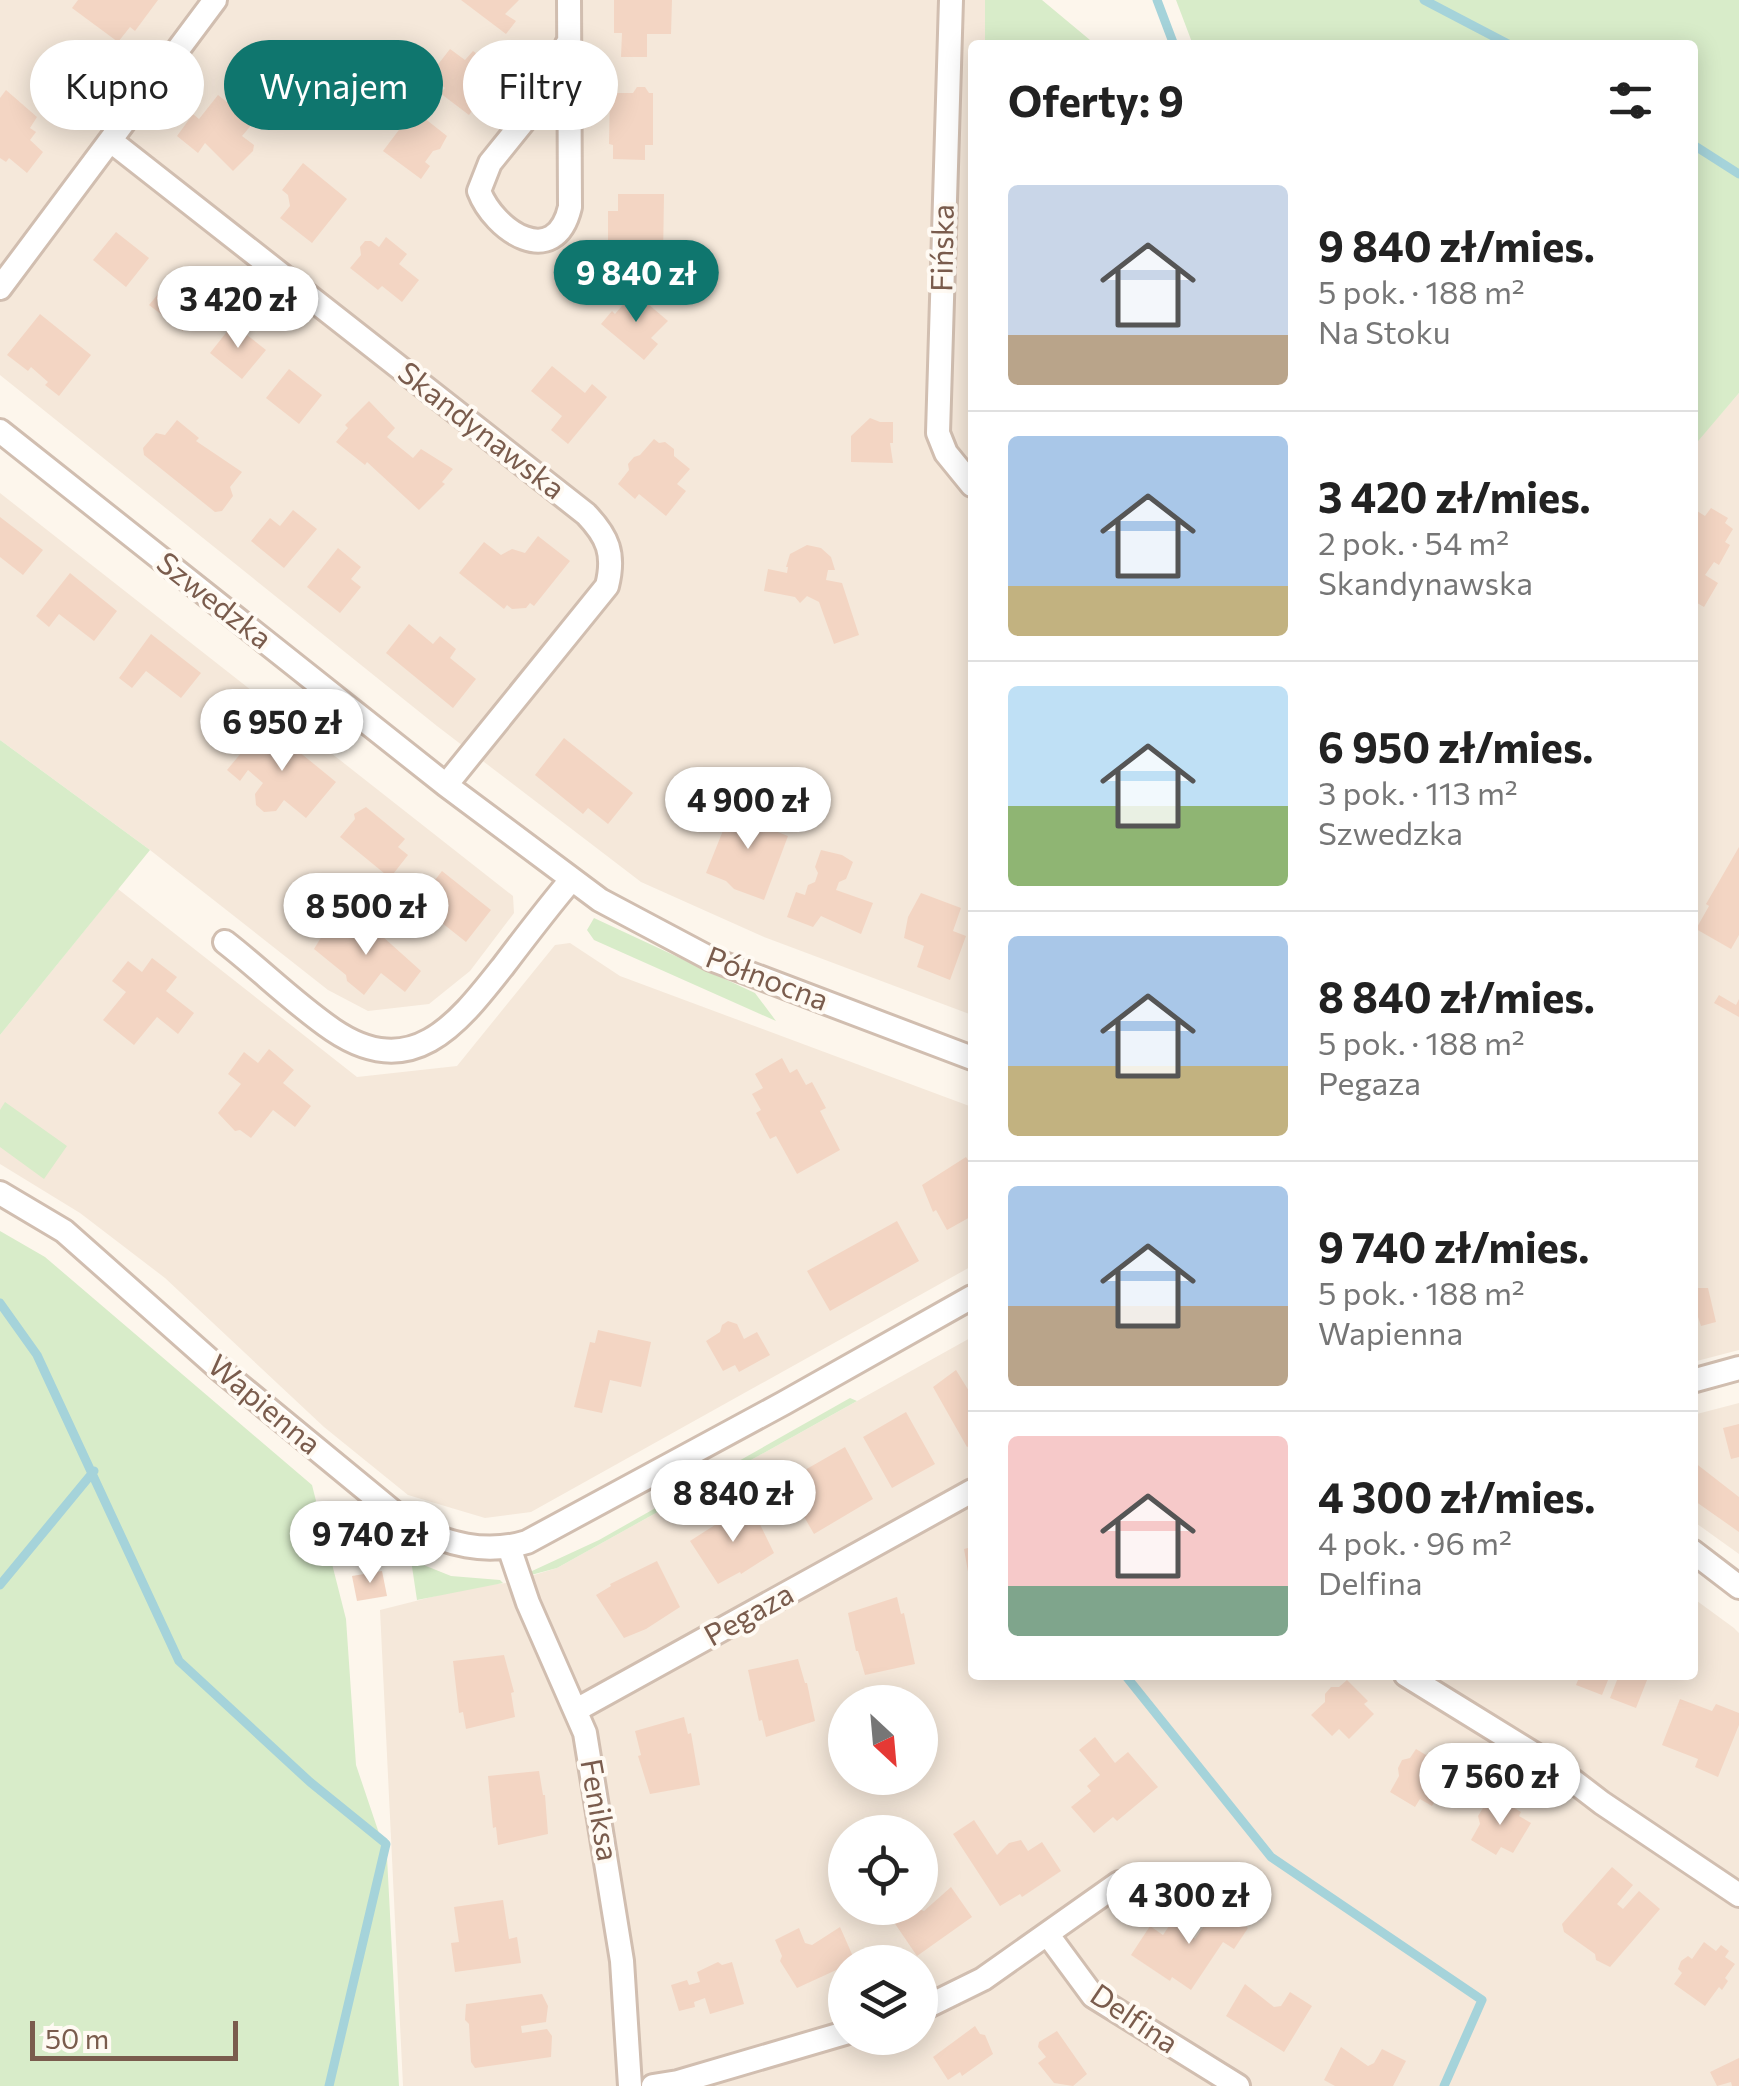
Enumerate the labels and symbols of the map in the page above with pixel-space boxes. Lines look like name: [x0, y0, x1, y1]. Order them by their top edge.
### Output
street label: Fińska: [921, 204, 960, 292]
pin: 9 840 zł: [533, 240, 739, 325]
pin: 3 420 zł: [135, 266, 341, 351]
street label: Skandynawska: [392, 352, 573, 506]
street label: Szwedzka: [151, 543, 281, 655]
pin: 6 950 zł: [179, 689, 385, 774]
pin: 4 900 zł: [645, 767, 851, 852]
pin: 8 500 zł: [263, 873, 469, 958]
street label: Północna: [701, 936, 834, 1017]
street label: Wapienna: [202, 1345, 330, 1461]
pin: 8 840 zł: [630, 1460, 836, 1545]
pin: 9 740 zł: [267, 1501, 473, 1586]
street label: Pegaza: [697, 1573, 799, 1652]
north arrow: [828, 1685, 938, 1795]
pin: 7 560 zł: [1397, 1743, 1603, 1828]
street label: Feniksa: [574, 1756, 629, 1863]
pin: 4 300 zł: [1086, 1862, 1292, 1947]
street label: Delfina: [1084, 1974, 1186, 2060]
scale bar: [30, 2016, 238, 2060]

